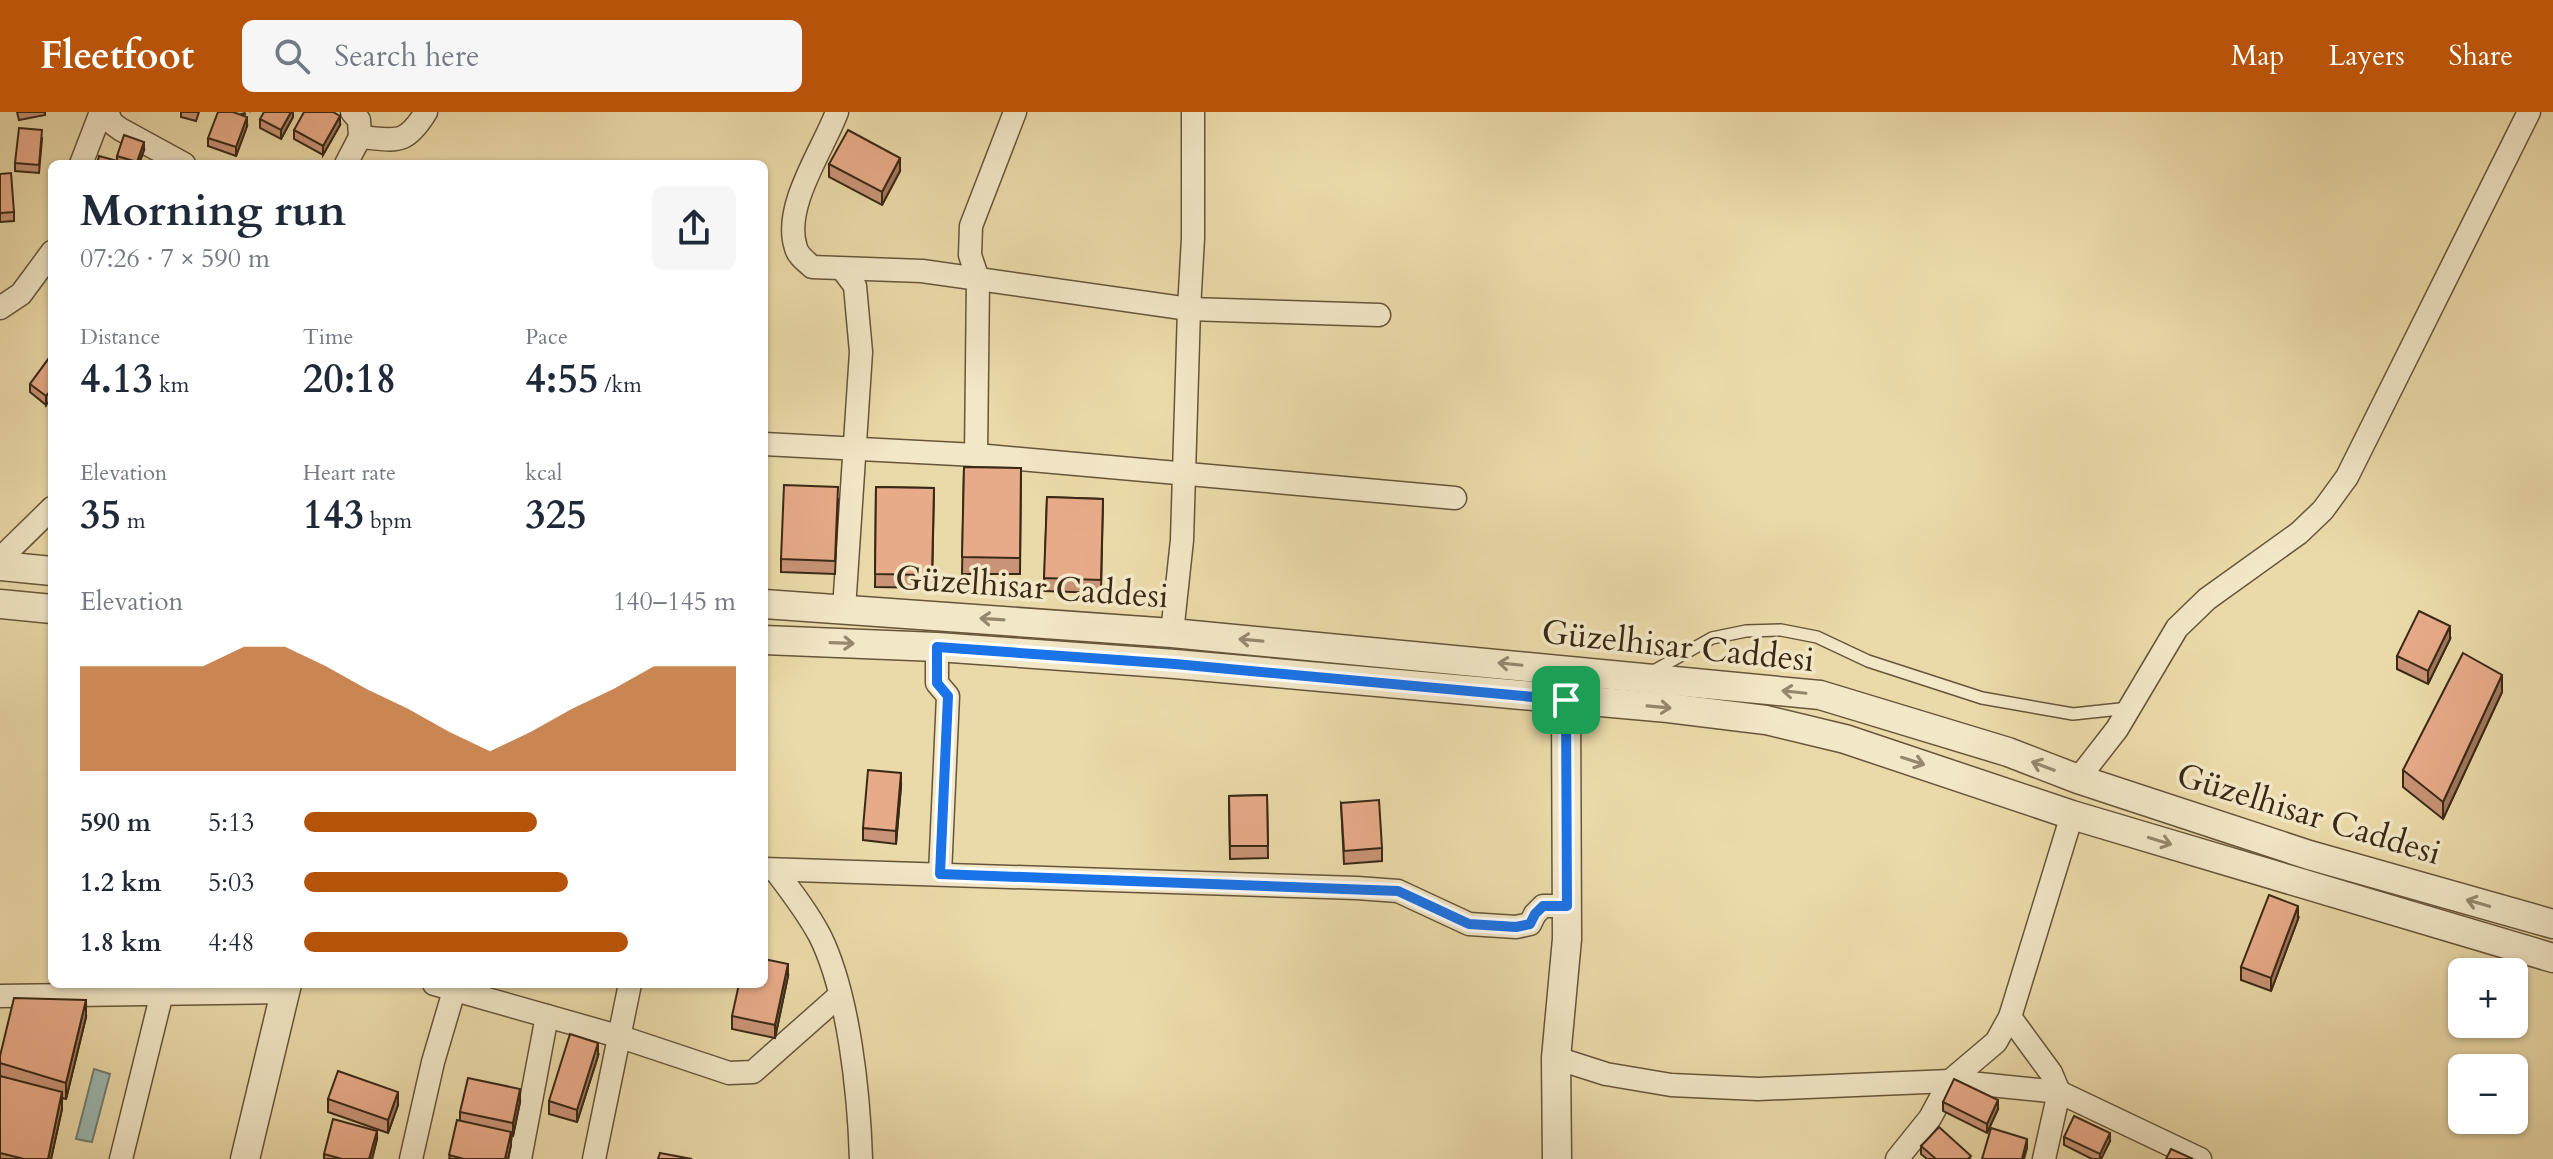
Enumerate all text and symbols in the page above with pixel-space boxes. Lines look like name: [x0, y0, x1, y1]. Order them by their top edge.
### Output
search box: [242, 20, 802, 92]
text: Fleetfoot: [40, 30, 194, 82]
icon: search: [270, 34, 314, 78]
text: Search here: [334, 36, 480, 77]
text: Map: [2231, 37, 2284, 75]
text: Layers: [2328, 37, 2405, 75]
text: Share: [2449, 37, 2513, 75]
text: Morning run: [80, 181, 346, 241]
button: share: [652, 186, 736, 270]
text: 07:26 · 7 × 590 m: [80, 241, 270, 276]
text: Distance: [80, 322, 160, 352]
text: Time: [303, 322, 354, 352]
text: Pace: [525, 322, 568, 352]
text: 4.13: [80, 352, 153, 407]
text: 20:18: [303, 352, 396, 407]
text: 4:55: [525, 352, 598, 407]
text: km: [153, 370, 189, 400]
text: /km: [598, 370, 642, 400]
text: Elevation: [80, 458, 167, 488]
text: Heart rate: [303, 458, 396, 488]
text: kcal: [525, 458, 562, 488]
text: 35: [80, 488, 121, 543]
text: 143: [303, 488, 364, 543]
text: 325: [525, 488, 587, 543]
text: m: [121, 506, 146, 536]
text: bpm: [364, 506, 412, 536]
street label: Güzelhisar Caddesi: [894, 555, 1170, 619]
text: Elevation: [80, 584, 183, 619]
text: 140–145 m: [613, 584, 736, 619]
street label: Güzelhisar Caddesi: [1539, 609, 1817, 683]
one-way arrow: [979, 612, 1006, 627]
one-way arrow: [1238, 632, 1265, 647]
one-way arrow: [828, 636, 855, 651]
one-way arrow: [1497, 656, 1524, 671]
pin: [1532, 666, 1600, 734]
icon: arrive: [1544, 678, 1588, 722]
one-way arrow: [1781, 685, 1808, 700]
one-way arrow: [1645, 700, 1672, 715]
street label: Güzelhisar Caddesi: [2171, 752, 2447, 876]
one-way arrow: [1899, 754, 1925, 769]
one-way arrow: [2031, 758, 2056, 772]
text: 590 m: [80, 805, 151, 840]
text: 5:13: [208, 805, 255, 840]
one-way arrow: [2147, 835, 2172, 849]
text: 1.2 km: [80, 865, 161, 900]
text: 5:03: [208, 865, 255, 900]
one-way arrow: [2465, 895, 2491, 910]
text: 1.8 km: [80, 925, 161, 960]
text: 4:48: [208, 925, 255, 960]
map controls: [2448, 958, 2528, 1134]
button: +: [2448, 958, 2528, 1038]
button: −: [2448, 1054, 2528, 1134]

